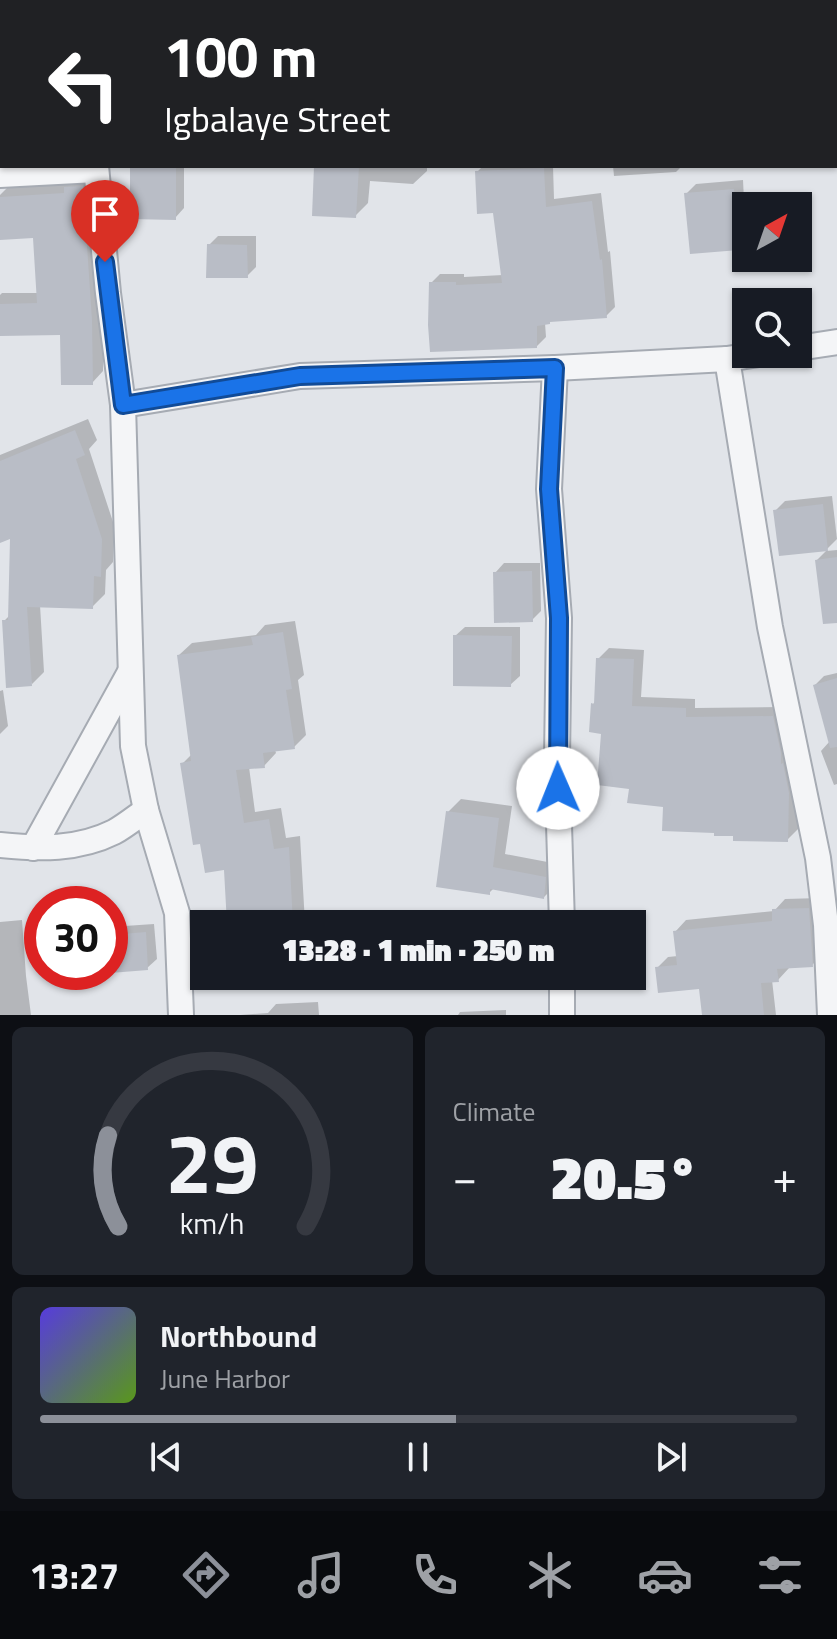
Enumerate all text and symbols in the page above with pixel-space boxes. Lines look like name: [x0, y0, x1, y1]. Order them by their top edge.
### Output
text: 100 m: [164, 14, 317, 99]
icon: left: [32, 32, 136, 136]
text: Igbalaye Street: [164, 91, 390, 146]
pin: [71, 180, 139, 262]
icon: arrive: [83, 192, 127, 236]
north arrow: [732, 192, 812, 272]
map controls: [732, 192, 812, 368]
button: search: [732, 288, 812, 368]
position arrow: [516, 746, 600, 830]
speed limit sign: 30: [24, 886, 128, 990]
text: 13:28 · 1 min · 250 m: [282, 927, 554, 973]
text: Climate: [453, 1092, 535, 1131]
text: 29: [166, 1099, 259, 1225]
text: 20.5°: [550, 1131, 699, 1222]
text: −: [453, 1143, 477, 1210]
text: +: [772, 1143, 797, 1210]
text: km/h: [180, 1202, 245, 1245]
text: Northbound: [160, 1313, 317, 1359]
text: June Harbor: [160, 1359, 290, 1398]
icon: previous: [144, 1435, 188, 1479]
icon: pause: [396, 1435, 440, 1479]
icon: next: [649, 1435, 693, 1479]
icon: directions: [178, 1547, 234, 1603]
icon: music: [293, 1547, 349, 1603]
icon: phone: [407, 1547, 463, 1603]
icon: climate: [522, 1547, 578, 1603]
icon: car: [637, 1547, 693, 1603]
icon: filters: [752, 1547, 808, 1603]
text: 13:27: [29, 1548, 119, 1603]

